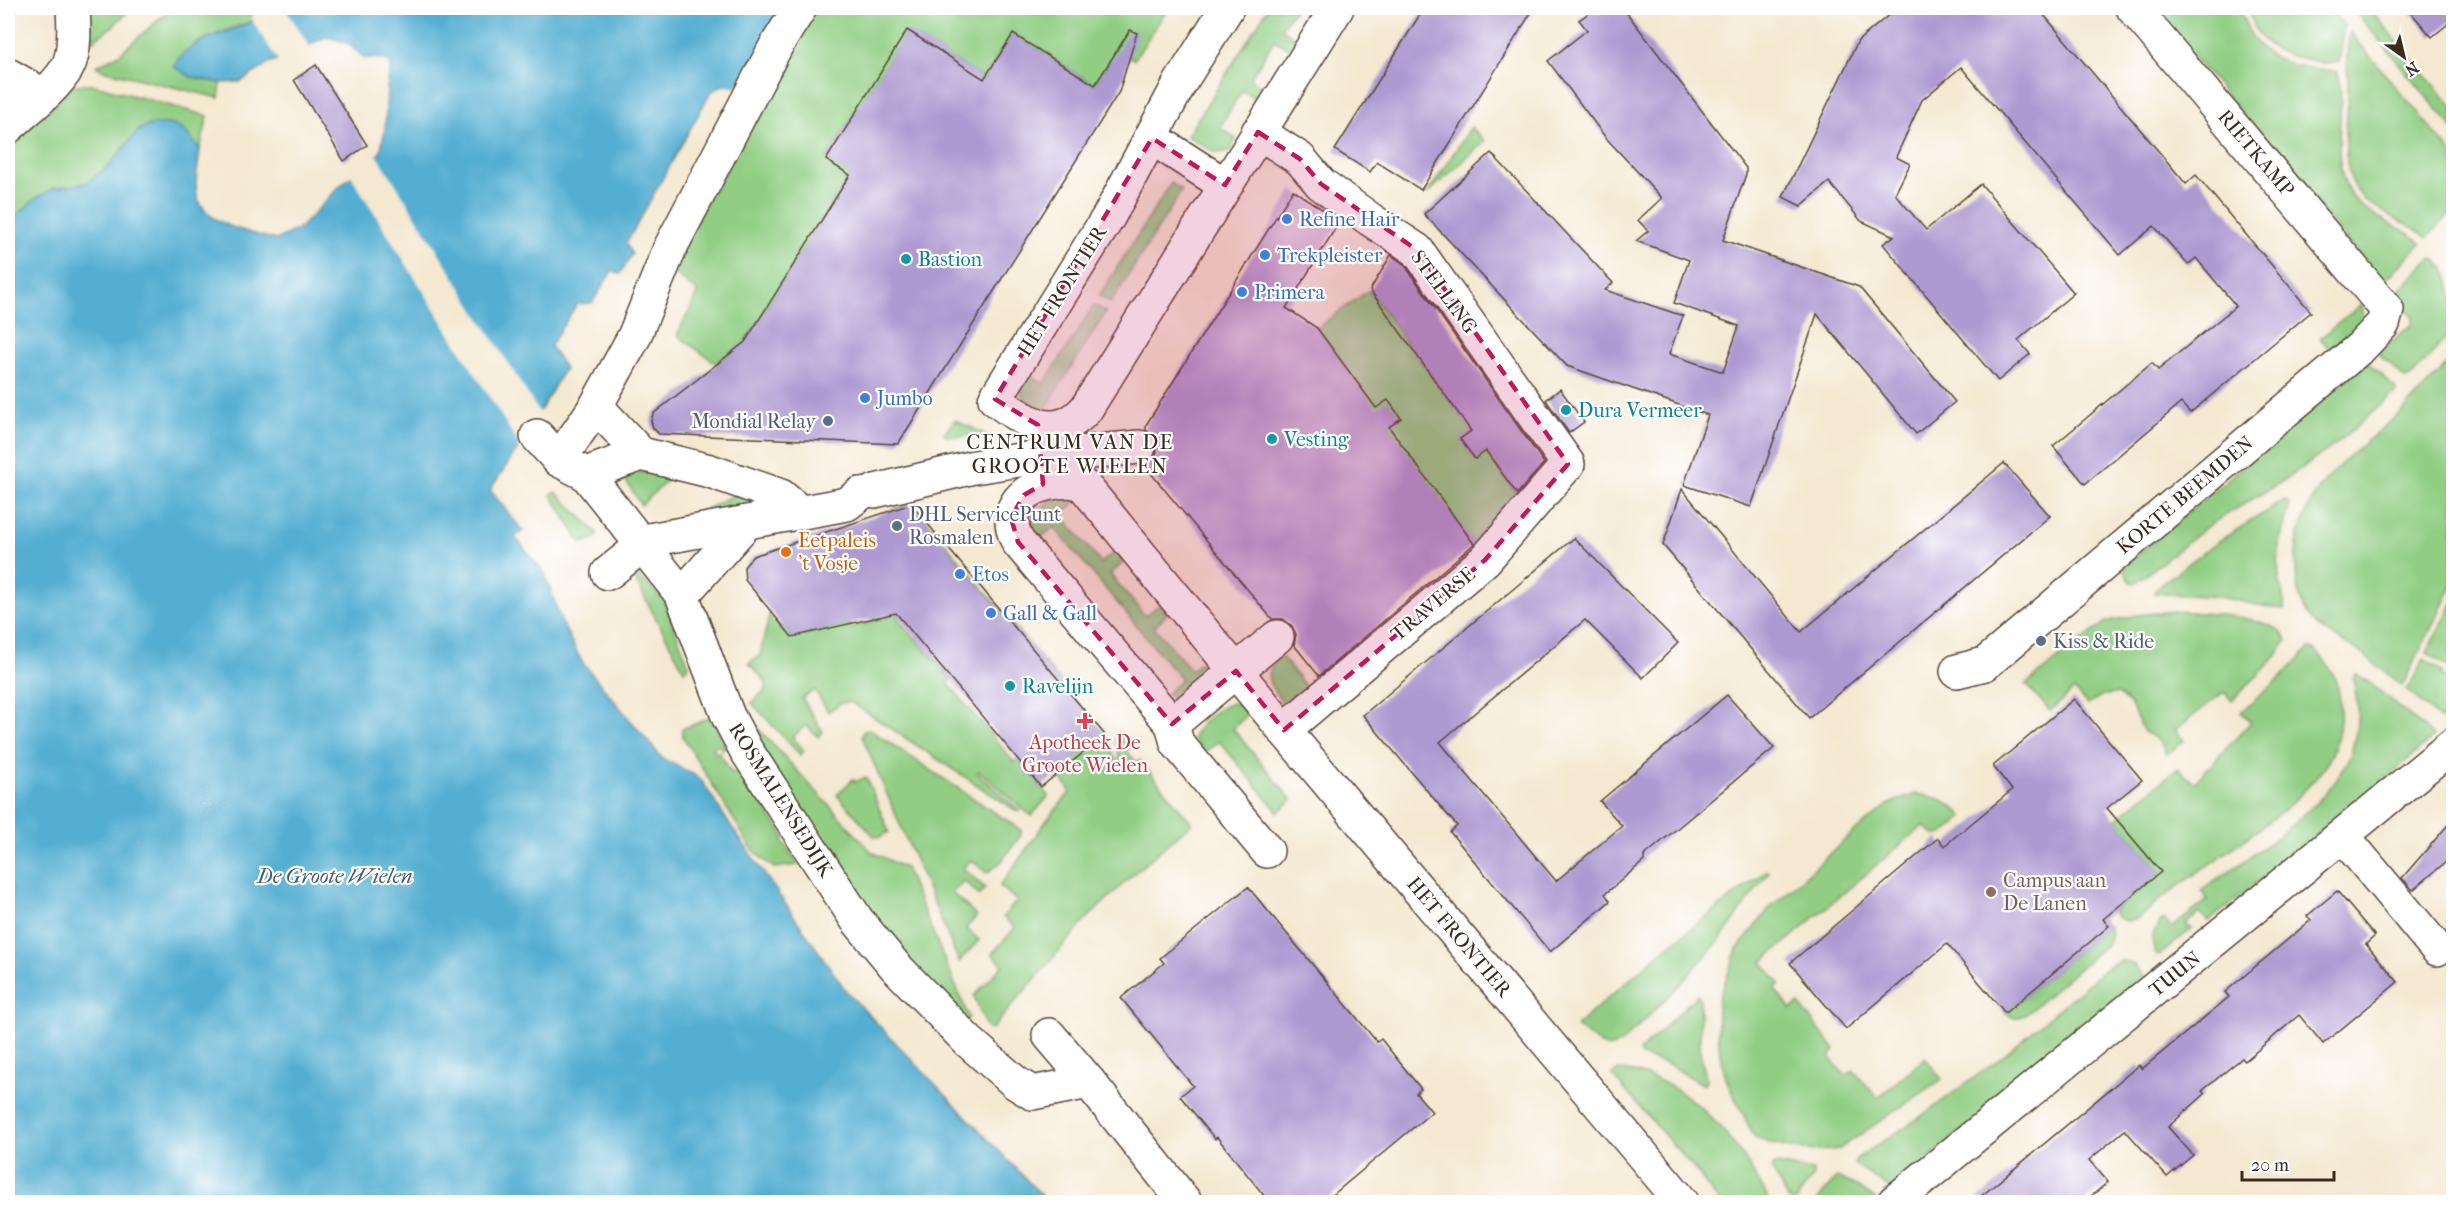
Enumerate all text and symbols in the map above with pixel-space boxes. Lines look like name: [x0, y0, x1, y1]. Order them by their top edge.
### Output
north arrow: [2374, 27, 2434, 87]
text: N: [2401, 58, 2422, 81]
street label: RIETKAMP: [2213, 105, 2299, 201]
place label: Refine Hair: [1299, 208, 1400, 231]
marker: Refine Hair: [1280, 212, 1294, 226]
street label: HET FRONTIER: [1013, 220, 1112, 360]
place label: Trekpleister: [1277, 244, 1383, 267]
street label: STELLING: [1406, 246, 1482, 338]
place label: Bastion: [918, 248, 983, 271]
marker: Trekpleister: [1258, 248, 1272, 262]
marker: Bastion: [899, 252, 913, 266]
place label: Primera: [1254, 281, 1325, 304]
marker: Primera: [1235, 285, 1249, 299]
place label: Jumbo: [875, 387, 933, 410]
marker: Jumbo: [858, 391, 872, 405]
place label: Dura Vermeer: [1578, 399, 1702, 422]
marker: Dura Vermeer: [1559, 403, 1573, 417]
place label: Mondial Relay: [691, 410, 817, 433]
marker: Mondial Relay: [821, 414, 835, 428]
place label: Vesting: [1283, 428, 1349, 451]
district label: CENTRUM VAN DE GROOTE WIELEN: [966, 430, 1174, 478]
street label: KORTE BEEMDEN: [2112, 431, 2258, 559]
marker: Vesting: [1265, 432, 1279, 446]
place label: DHL ServicePunt Rosmalen: [909, 503, 1061, 549]
marker: DHL ServicePunt Rosmalen: [890, 519, 904, 533]
place label: Eetpaleis 't Vosje: [798, 529, 876, 575]
marker: Eetpaleis 't Vosje: [779, 545, 793, 559]
street label: TRAVERSE: [1387, 562, 1479, 646]
place label: Etos: [972, 563, 1009, 586]
marker: Etos: [953, 567, 967, 581]
place label: Gall & Gall: [1003, 602, 1097, 625]
marker: Gall & Gall: [984, 606, 998, 620]
place label: Kiss & Ride: [2053, 630, 2154, 653]
marker: Kiss & Ride: [2034, 634, 2048, 648]
place label: Ravelijn: [1022, 675, 1094, 698]
marker: Ravelijn: [1003, 679, 1017, 693]
marker: Apotheek De Groote Wielen: [1078, 714, 1092, 728]
street label: ROSMALENSEDIJK: [724, 718, 839, 883]
place label: Apotheek De Groote Wielen: [1022, 731, 1148, 777]
water label: De Groote Wielen: [255, 864, 413, 888]
place label: Campus aan De Lanen: [2003, 869, 2107, 915]
street label: HET FRONTIER: [1402, 872, 1517, 1003]
marker: Campus aan De Lanen: [1984, 885, 1998, 899]
street label: TUUN: [2145, 946, 2205, 1002]
scale bar: [2242, 1144, 2334, 1182]
text: 20 m: [2251, 1155, 2289, 1176]

